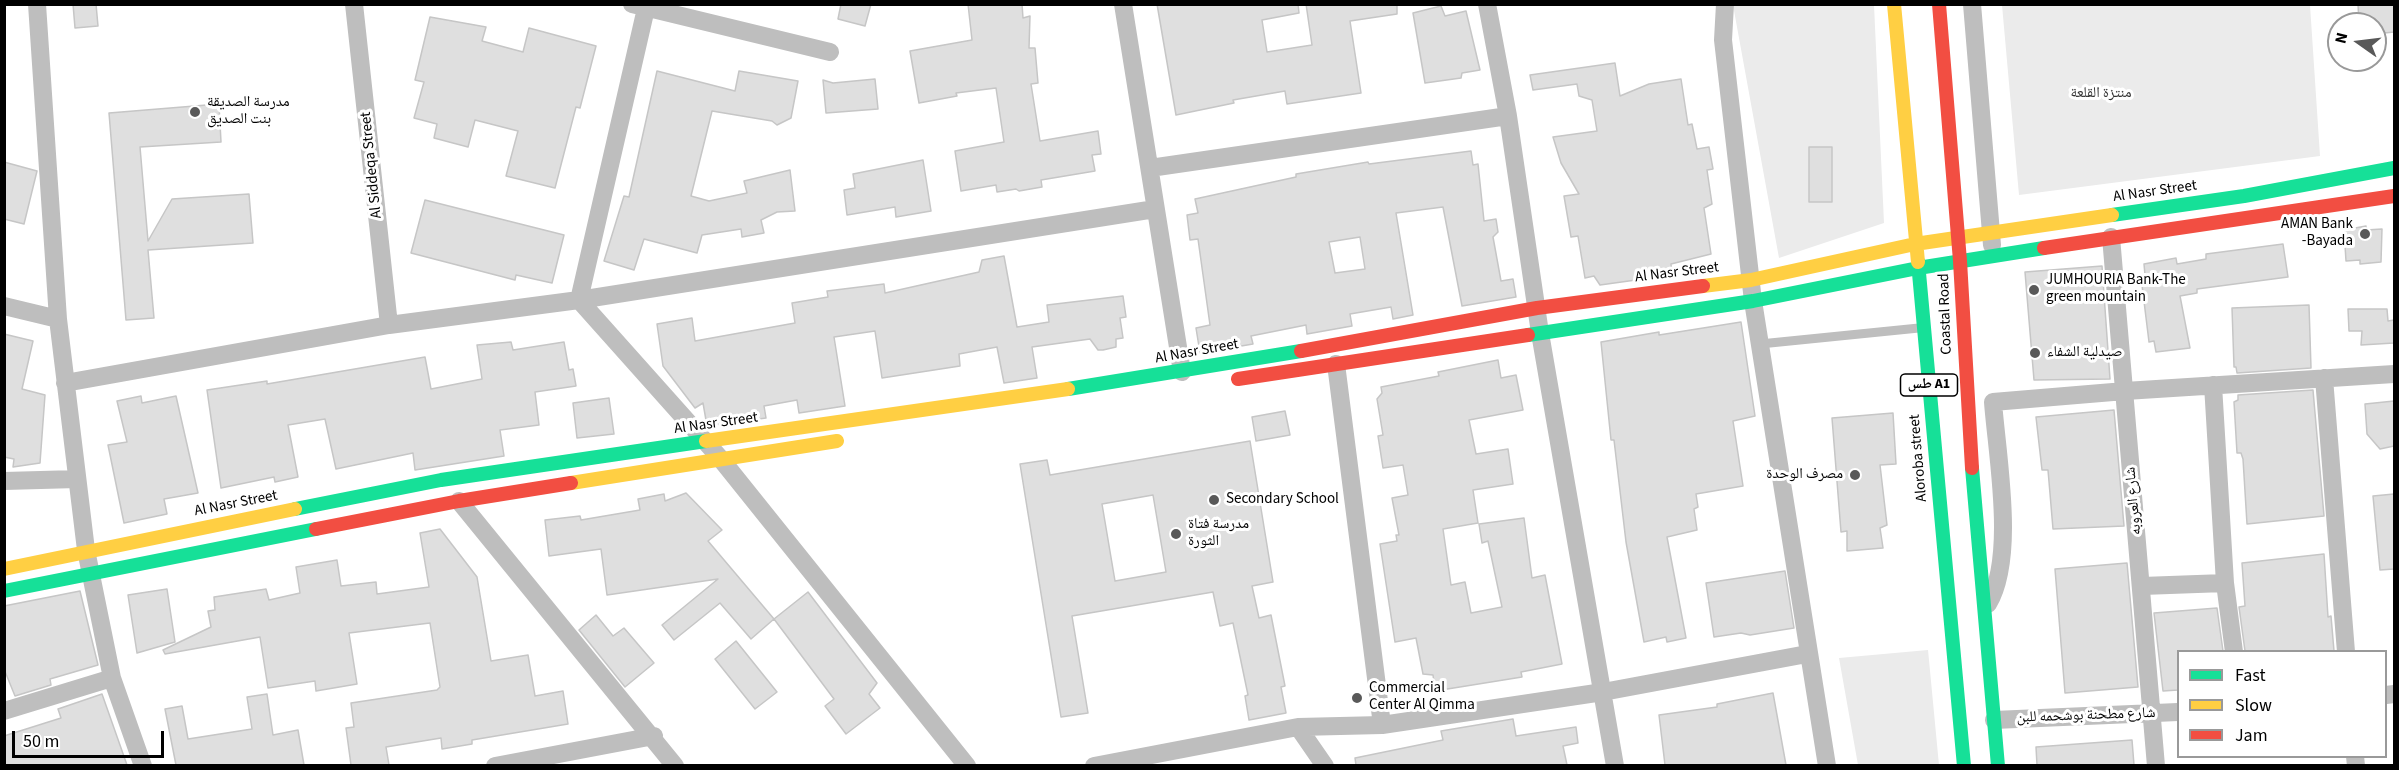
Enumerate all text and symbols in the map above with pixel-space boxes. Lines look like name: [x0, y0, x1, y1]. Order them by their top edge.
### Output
north arrow: [2327, 12, 2387, 72]
text: N: [2330, 30, 2353, 46]
park label: منتزة القلعة: [2070, 85, 2132, 103]
place label: مدرسة الصديقة بنت الصديق: [207, 94, 290, 129]
marker: مدرسة الصديقة بنت الصديق: [188, 105, 202, 119]
street label: Al Siddeqa Street: [357, 111, 387, 219]
street label: Al Nasr Street: [2112, 177, 2198, 207]
place label: AMAN Bank -Bayada: [2281, 216, 2353, 251]
marker: AMAN Bank -Bayada: [2358, 227, 2372, 241]
street label: Al Nasr Street: [1634, 259, 1720, 287]
place label: JUMHOURIA Bank-The green mountain: [2046, 272, 2186, 307]
street label: Coastal Road: [1936, 273, 1956, 355]
marker: JUMHOURIA Bank-The green mountain: [2027, 283, 2041, 297]
street label: Al Nasr Street: [1154, 336, 1240, 368]
place label: صيدلية الشفاء: [2047, 344, 2123, 362]
marker: صيدلية الشفاء: [2028, 346, 2042, 360]
road number: طس A1: [1900, 374, 1958, 396]
street label: Al Nasr Street: [673, 409, 759, 439]
street label: Aloroba street: [1906, 413, 1932, 503]
place label: مصرف الوحدة: [1766, 466, 1843, 484]
street label: شارع العروبه: [2122, 466, 2146, 536]
marker: مصرف الوحدة: [1848, 468, 1862, 482]
street label: Al Nasr Street: [193, 487, 279, 521]
place label: Secondary School: [1226, 491, 1339, 509]
marker: Secondary School: [1207, 493, 1221, 507]
place label: مدرسة فتاة الثورة: [1188, 516, 1249, 551]
marker: مدرسة فتاة الثورة: [1169, 527, 1183, 541]
legend: [2177, 650, 2387, 758]
text: Fast: [2235, 663, 2266, 688]
place label: Commercial Center Al Qimma: [1369, 680, 1475, 715]
marker: Commercial Center Al Qimma: [1350, 691, 1364, 705]
text: Slow: [2235, 693, 2272, 718]
street label: شارع مطحنة بوشحمه للبن: [2016, 705, 2156, 727]
scale bar: [15, 719, 166, 757]
text: Jam: [2235, 723, 2268, 748]
text: 50 m: [23, 729, 59, 754]

